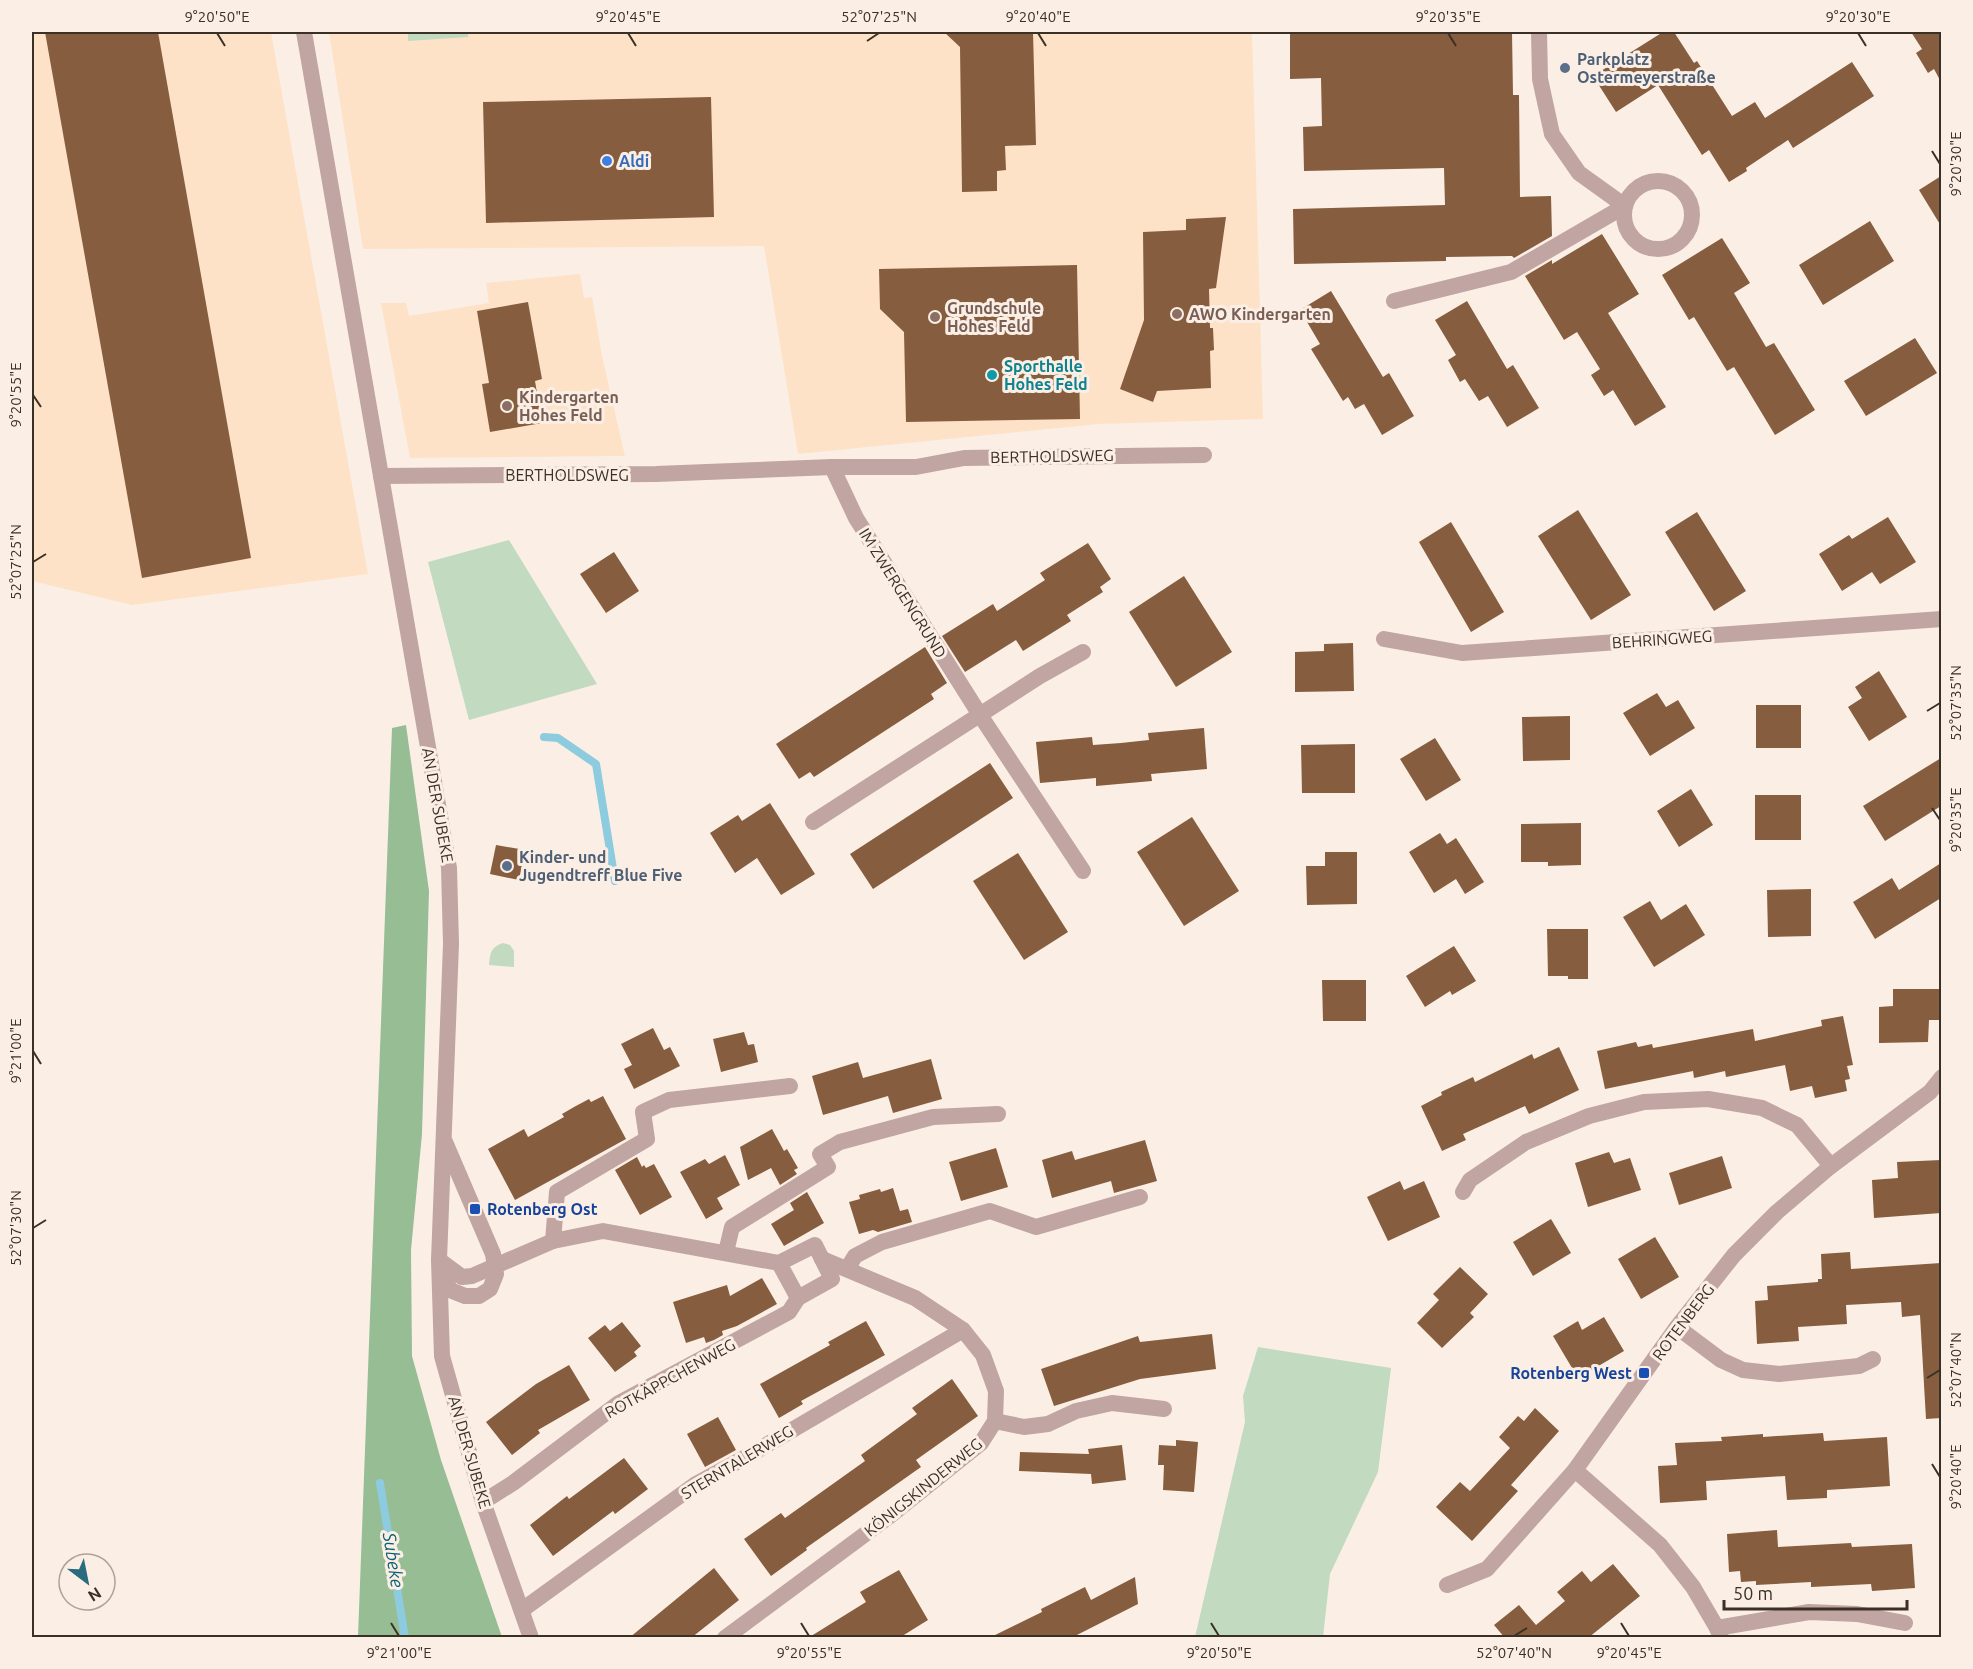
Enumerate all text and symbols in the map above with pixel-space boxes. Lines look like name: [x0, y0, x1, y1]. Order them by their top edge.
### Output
text: 9°20'50"E: [184, 8, 250, 25]
text: 9°20'45"E: [595, 8, 661, 25]
text: 52°07'25"N: [841, 8, 917, 25]
text: 9°20'40"E: [1005, 8, 1071, 25]
text: 9°20'35"E: [1415, 8, 1481, 25]
text: 9°20'30"E: [1825, 8, 1891, 25]
place label: Parkplatz Ostermeyerstraße: [1577, 50, 1716, 86]
marker: Parkplatz Ostermeyerstraße: [1558, 61, 1572, 75]
text: 9°20'30"E: [1947, 131, 1964, 197]
place label: Aldi: [619, 152, 649, 170]
marker: Aldi: [600, 154, 614, 168]
place label: Grundschule Hohes Feld: [947, 299, 1041, 335]
place label: AWO Kindergarten: [1189, 305, 1331, 323]
marker: AWO Kindergarten: [1170, 307, 1184, 321]
marker: Grundschule Hohes Feld: [928, 310, 942, 324]
place label: Sporthalle Hohes Feld: [1004, 357, 1088, 393]
text: 9°20'55"E: [7, 362, 24, 428]
marker: Sporthalle Hohes Feld: [985, 368, 999, 382]
place label: Kindergarten Hohes Feld: [519, 388, 619, 424]
marker: Kindergarten Hohes Feld: [500, 399, 514, 413]
street label: BERTHOLDSWEG: [990, 446, 1114, 466]
street label: BERTHOLDSWEG: [505, 466, 629, 484]
text: 52°07'25"N: [7, 524, 24, 600]
street label: IM ZWERGENGRUND: [856, 525, 950, 661]
street label: BEHRINGWEG: [1611, 627, 1713, 651]
text: 52°07'35"N: [1947, 665, 1964, 741]
street label: AN DER SUBEKE: [419, 746, 457, 864]
text: 9°20'35"E: [1947, 787, 1964, 853]
place label: Kinder- und Jugendtreff Blue Five: [519, 848, 682, 884]
marker: Kinder- und Jugendtreff Blue Five: [500, 859, 514, 873]
text: 9°21'00"E: [7, 1018, 24, 1084]
text: 52°07'30"N: [7, 1190, 24, 1266]
place label: Rotenberg Ost: [487, 1200, 598, 1218]
marker: Rotenberg Ost: [468, 1202, 482, 1216]
street label: ROTENBERG: [1648, 1280, 1718, 1364]
text: 52°07'40"N: [1947, 1332, 1964, 1408]
street label: ROTKÄPPCHENWEG: [602, 1335, 738, 1421]
place label: Rotenberg West: [1510, 1364, 1632, 1382]
marker: Rotenberg West: [1637, 1366, 1651, 1380]
street label: AN DER SUBEKE: [445, 1393, 495, 1511]
street label: STERNTALERWEG: [678, 1422, 796, 1502]
street label: KÖNIGSKINDERWEG: [861, 1434, 985, 1540]
text: 9°20'40"E: [1947, 1444, 1964, 1510]
water label: Subeke: [380, 1530, 408, 1589]
north arrow: [57, 1552, 117, 1612]
scale bar: [1724, 1573, 1907, 1611]
text: 50 m: [1733, 1583, 1773, 1603]
text: N: [85, 1584, 105, 1606]
text: 9°21'00"E: [366, 1644, 432, 1661]
text: 9°20'55"E: [776, 1644, 842, 1661]
text: 9°20'50"E: [1186, 1644, 1252, 1661]
text: 52°07'40"N: [1476, 1644, 1552, 1661]
text: 9°20'45"E: [1596, 1644, 1662, 1661]

